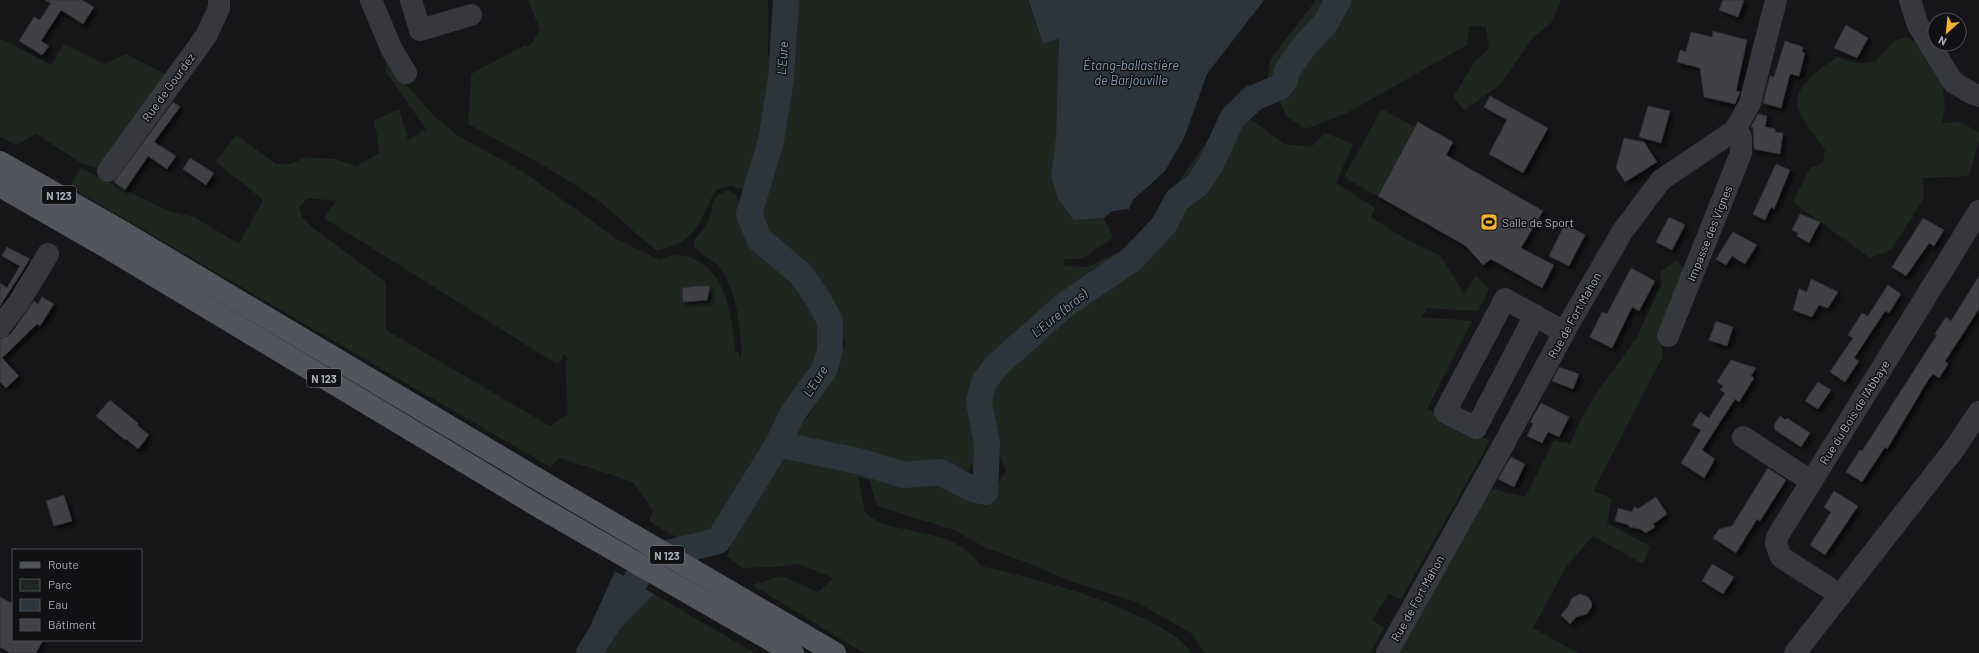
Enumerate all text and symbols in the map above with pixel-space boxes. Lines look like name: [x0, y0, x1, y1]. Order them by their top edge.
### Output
north arrow: [1927, 12, 1967, 52]
text: N: [1936, 34, 1948, 49]
water label: L'Eure: [773, 40, 791, 75]
street label: Rue de Gourdez: [139, 50, 197, 124]
water label: Étang-ballastière de Barjouville: [1083, 57, 1179, 88]
street label: Impasse des Vignes: [1683, 183, 1735, 283]
road number: N 123: [42, 186, 76, 204]
sports icon: Salle de Sport: [1479, 212, 1499, 232]
place label: Salle de Sport: [1502, 215, 1574, 229]
street label: Rue de Fort Mahon: [1545, 270, 1603, 360]
water label: L'Eure (bras): [1028, 285, 1091, 340]
street label: Rue du Bois de l'Abbaye: [1816, 357, 1892, 467]
water label: L'Eure: [799, 362, 831, 400]
road number: N 123: [307, 369, 341, 387]
road number: N 123: [650, 546, 684, 564]
legend: [12, 549, 142, 641]
street label: Rue de Fort Mahon: [1388, 553, 1446, 643]
text: Route: [48, 557, 79, 571]
text: Parc: [48, 577, 72, 591]
text: Eau: [48, 597, 68, 611]
text: Bâtiment: [48, 617, 96, 631]

